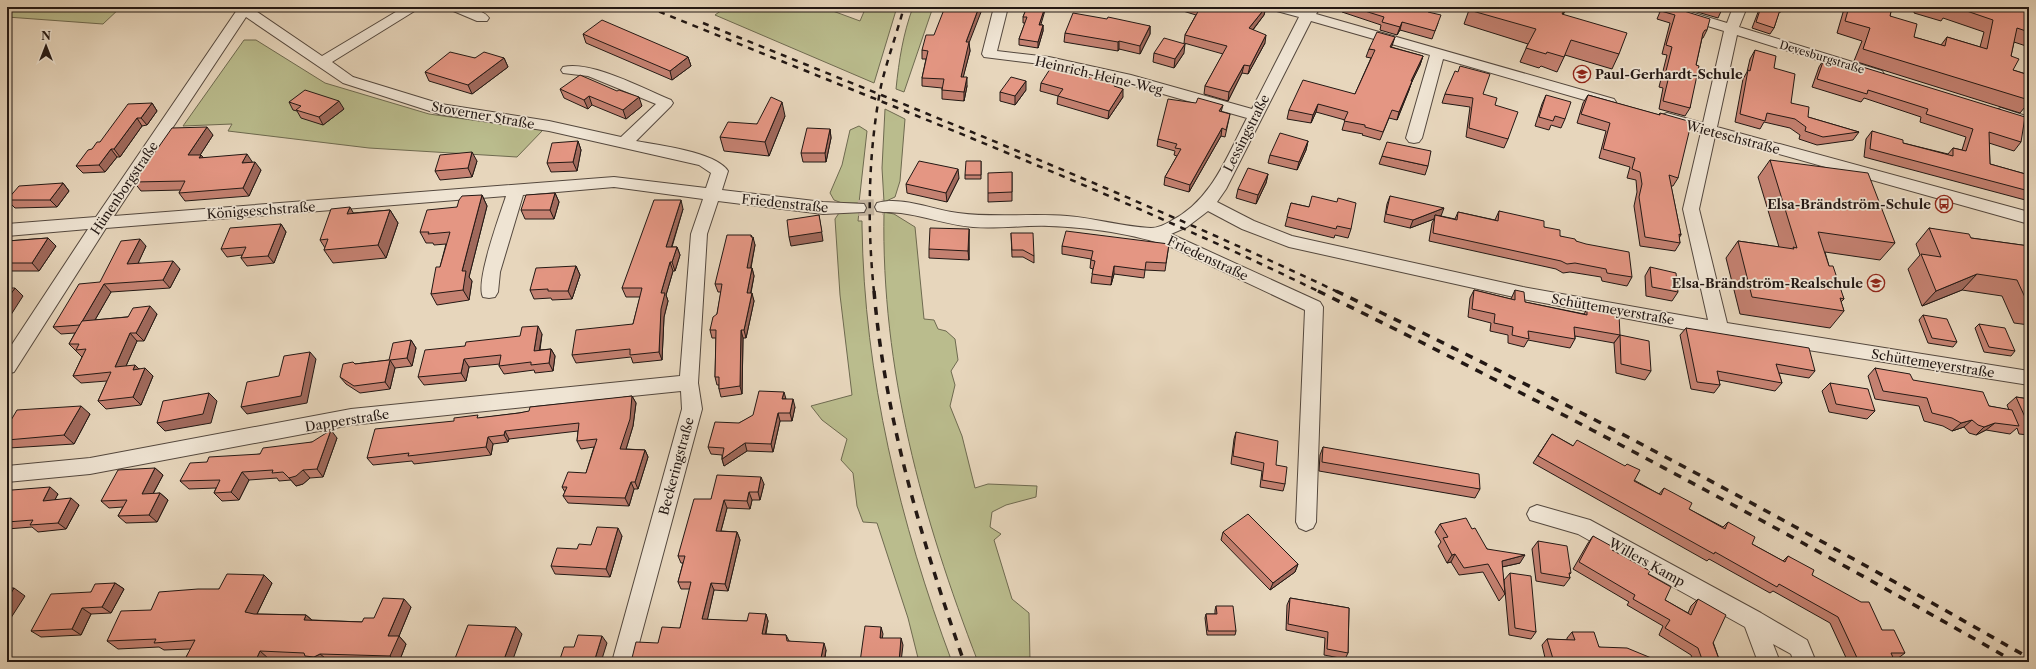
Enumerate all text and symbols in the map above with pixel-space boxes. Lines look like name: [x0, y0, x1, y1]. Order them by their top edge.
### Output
north arrow: [26, 26, 66, 66]
text: N: [41, 29, 51, 43]
street label: Devesburgstraße: [1778, 37, 1866, 77]
street label: Heinrich-Heine-Weg: [1034, 53, 1165, 98]
school or university icon: Paul-Gerhardt-Schule: [1572, 64, 1592, 84]
place label: Paul-Gerhardt-Schule: [1595, 66, 1743, 82]
street label: Lessingstraße: [1220, 92, 1272, 174]
street label: Stoverner Straße: [430, 98, 536, 132]
street label: Wieteschstraße: [1683, 116, 1782, 157]
street label: Hünenborgstraße: [87, 138, 161, 238]
street label: Friedenstraße: [741, 190, 829, 216]
bus stop icon: Elsa-Brändström-Schule: [1934, 194, 1954, 214]
place label: Elsa-Brändström-Schule: [1767, 196, 1931, 212]
street label: Königseschstraße: [206, 198, 316, 222]
street label: Friedenstraße: [1165, 232, 1251, 284]
school or university icon: Elsa-Brändström-Realschule: [1866, 273, 1886, 293]
place label: Elsa-Brändström-Realschule: [1672, 275, 1863, 291]
street label: Schüttemeyerstraße: [1550, 290, 1676, 328]
street label: Schüttemeyerstraße: [1870, 345, 1996, 381]
street label: Dapperstraße: [304, 405, 390, 435]
street label: Beckeringstraße: [655, 415, 697, 517]
street label: Willers Kamp: [1605, 534, 1688, 590]

